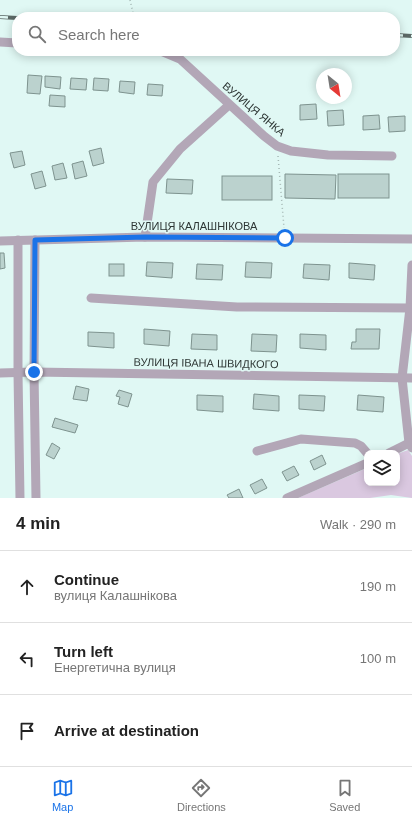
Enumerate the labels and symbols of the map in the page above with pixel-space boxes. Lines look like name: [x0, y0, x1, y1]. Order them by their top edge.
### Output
north arrow: [316, 68, 352, 104]
street label: ВУЛИЦЯ ЯНКА: [220, 79, 288, 139]
street label: ВУЛИЦЯ КАЛАШНІКОВА: [131, 220, 258, 232]
route start: [276, 229, 294, 247]
street label: ВУЛИЦЯ ІВАНА ШВИДКОГО: [133, 356, 279, 370]
route end: [25, 363, 43, 381]

